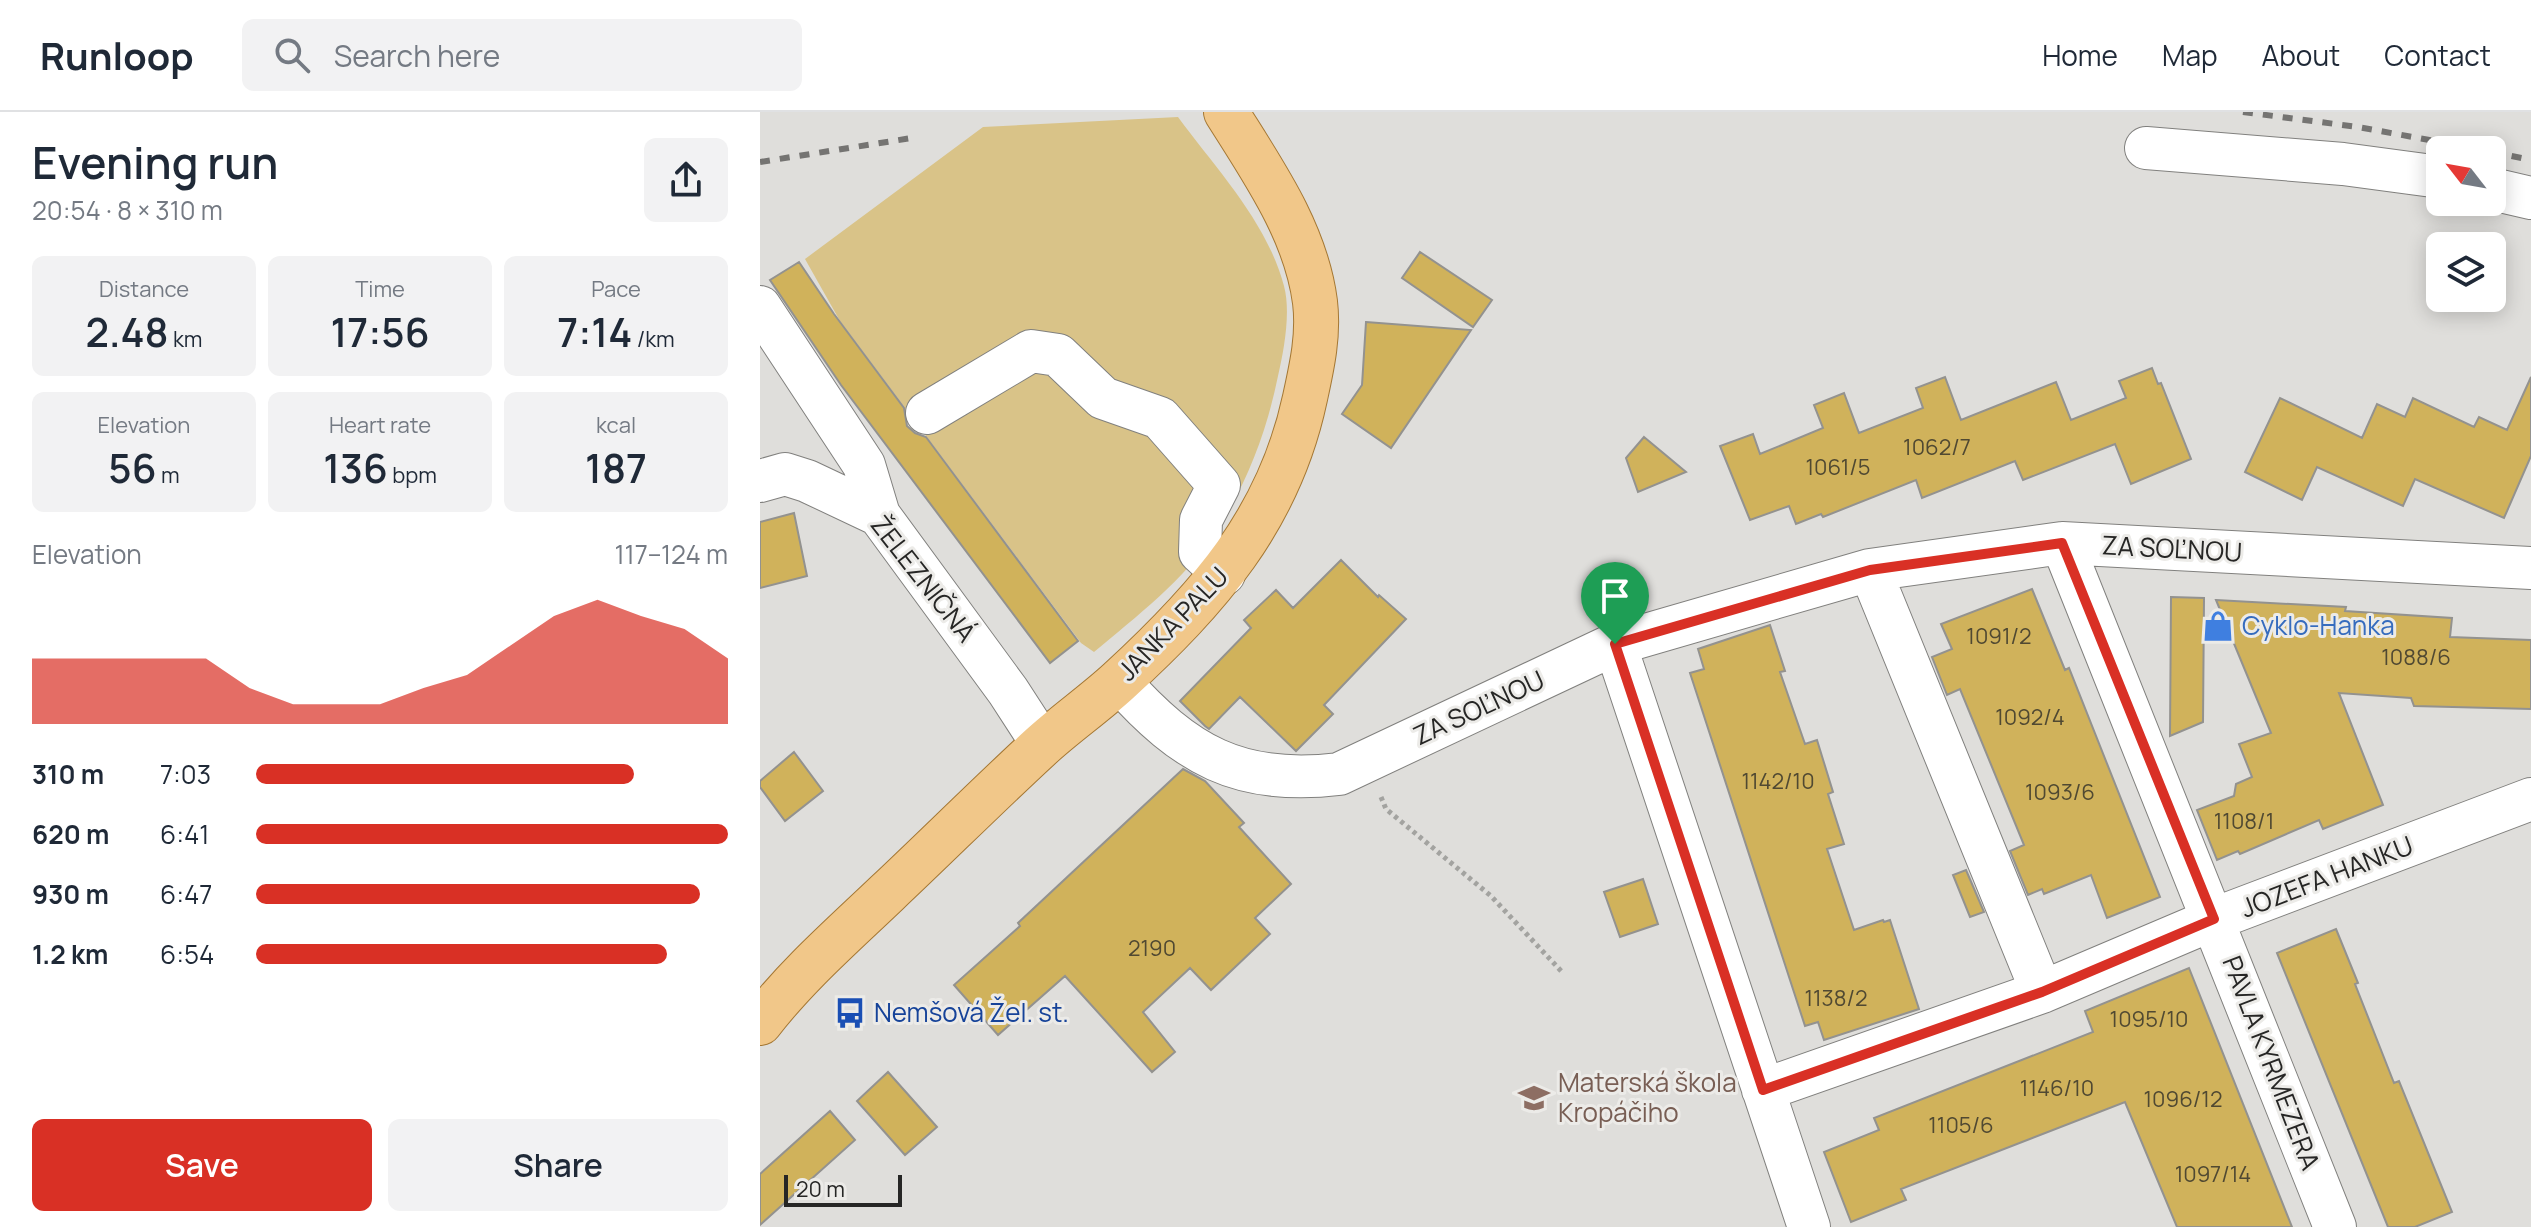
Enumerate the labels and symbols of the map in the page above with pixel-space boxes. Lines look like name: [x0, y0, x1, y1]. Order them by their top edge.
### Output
north arrow: [2426, 136, 2506, 216]
house number: 1062/7: [1903, 432, 1971, 462]
house number: 1061/5: [1805, 452, 1871, 482]
street label: ŽELEZNIČNÁ: [863, 508, 985, 649]
street label: ZA SOĽNOU: [2101, 526, 2243, 570]
street label: JANKA PALU: [1109, 559, 1236, 688]
pin: [1581, 562, 1649, 644]
place label: Cyklo-Hanka: [2242, 607, 2395, 643]
shop icon: Cyklo-Hanka: [2201, 609, 2235, 643]
house number: 1091/2: [1966, 621, 2032, 651]
house number: 1088/6: [2381, 642, 2451, 672]
street label: ZA SOĽNOU: [1407, 661, 1550, 753]
house number: 1092/4: [1995, 702, 2065, 732]
house number: 1142/10: [1741, 766, 1815, 796]
house number: 1093/6: [2025, 777, 2095, 807]
house number: 1108/1: [2214, 806, 2274, 836]
street label: JOZEFA HANKU: [2235, 827, 2418, 925]
house number: 2190: [1128, 933, 1176, 963]
street label: PAVLA KYRMEZERA: [2215, 951, 2329, 1175]
house number: 1138/2: [1804, 983, 1868, 1013]
place label: Nemšová Žel. st.: [874, 994, 1069, 1030]
bus stop icon: Nemšová Žel. st.: [833, 996, 867, 1030]
house number: 1095/10: [2110, 1004, 2188, 1034]
place label: Materská škola Kropáčiho: [1558, 1064, 1737, 1130]
house number: 1146/10: [2020, 1073, 2094, 1103]
school or university icon: Materská škola Kropáčiho: [1517, 1081, 1551, 1115]
house number: 1096/12: [2144, 1084, 2222, 1114]
house number: 1105/6: [1928, 1110, 1994, 1140]
house number: 1097/14: [2175, 1159, 2251, 1189]
scale bar: [784, 1171, 902, 1207]

